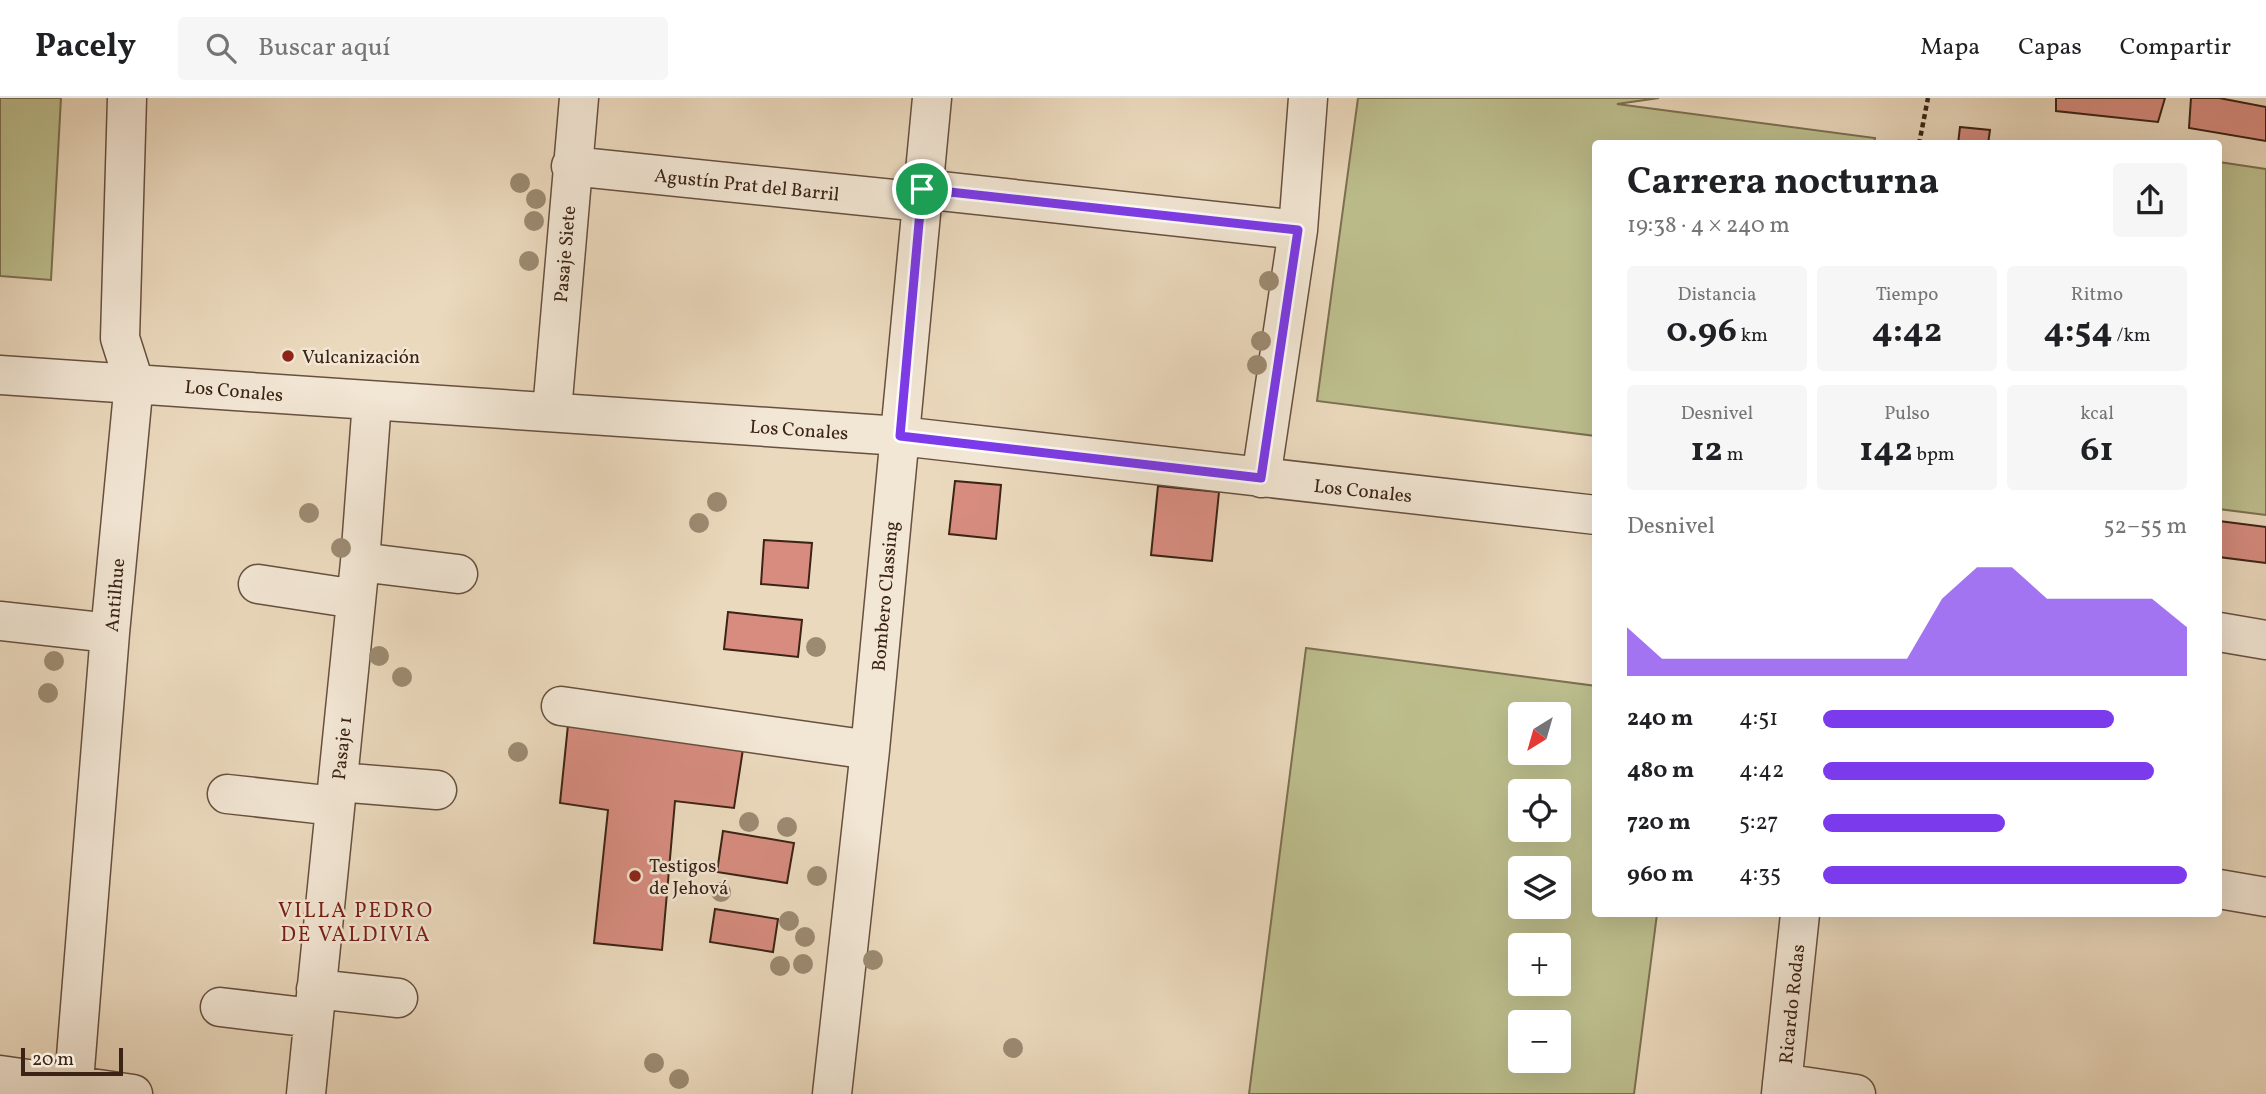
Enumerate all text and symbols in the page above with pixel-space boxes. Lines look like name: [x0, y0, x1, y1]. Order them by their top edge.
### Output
search box: [178, 17, 668, 80]
text: Pacely: [35, 25, 136, 71]
icon: search: [202, 29, 240, 67]
text: Buscar aquí: [258, 30, 390, 66]
text: Mapa: [1920, 31, 1980, 65]
text: Capas: [2018, 31, 2082, 65]
text: Compartir: [2120, 31, 2231, 65]
text: Carrera nocturna: [1627, 157, 1939, 210]
pin: [892, 159, 952, 219]
street label: Agustín Prat del Barril: [653, 163, 841, 209]
button: share: [2113, 163, 2187, 237]
icon: arrive: [903, 170, 941, 208]
street label: Pasaje Siete: [549, 205, 583, 304]
text: 19:38 · 4 × 240 m: [1627, 210, 1790, 242]
text: Distancia: [1678, 282, 1756, 308]
text: Tiempo: [1876, 282, 1938, 308]
text: Ritmo: [2071, 282, 2123, 308]
text: 0.96: [1666, 308, 1737, 356]
text: 4:42: [1872, 308, 1942, 356]
text: 4:54: [2043, 308, 2113, 356]
text: km: [1737, 323, 1768, 349]
text: /km: [2113, 323, 2151, 349]
place label: Vulcanización: [302, 345, 420, 371]
marker: Vulcanización: [280, 348, 296, 364]
street label: Los Conales: [183, 375, 284, 409]
text: Desnivel: [1681, 401, 1753, 427]
text: Pulso: [1884, 401, 1930, 427]
text: kcal: [2080, 401, 2114, 427]
street label: Los Conales: [749, 415, 849, 447]
text: 12: [1691, 427, 1723, 475]
text: 142: [1859, 427, 1913, 475]
text: 61: [2080, 427, 2114, 475]
text: m: [1723, 442, 1743, 468]
text: bpm: [1913, 442, 1955, 468]
street label: Los Conales: [1312, 474, 1413, 510]
text: Desnivel: [1627, 511, 1715, 543]
text: 52–55 m: [2103, 511, 2187, 543]
street label: Bombero Classing: [866, 520, 906, 672]
street label: Antilhue: [100, 557, 132, 633]
north arrow: [1508, 702, 1572, 765]
map controls: [1508, 702, 1571, 1073]
text: 240 m: [1627, 703, 1693, 735]
text: 4:51: [1739, 703, 1778, 735]
street label: Pasaje 1: [327, 715, 359, 781]
text: 480 m: [1627, 755, 1694, 787]
text: 4:42: [1739, 755, 1784, 787]
button: locate: [1508, 779, 1571, 842]
text: 720 m: [1627, 807, 1691, 839]
text: 5:27: [1739, 807, 1778, 839]
place label: Testigos de Jehová: [649, 854, 729, 902]
button: layers: [1508, 856, 1571, 919]
text: 960 m: [1627, 859, 1694, 891]
text: 4:35: [1739, 859, 1781, 891]
marker: Testigos de Jehová: [627, 868, 643, 884]
district label: VILLA PEDRO DE VALDIVIA: [278, 897, 434, 950]
button: +: [1508, 933, 1571, 996]
street label: Ricardo Rodas: [1774, 943, 1812, 1065]
button: −: [1508, 1010, 1571, 1073]
scale bar: [21, 1045, 122, 1077]
text: 20 m: [32, 1047, 74, 1073]

